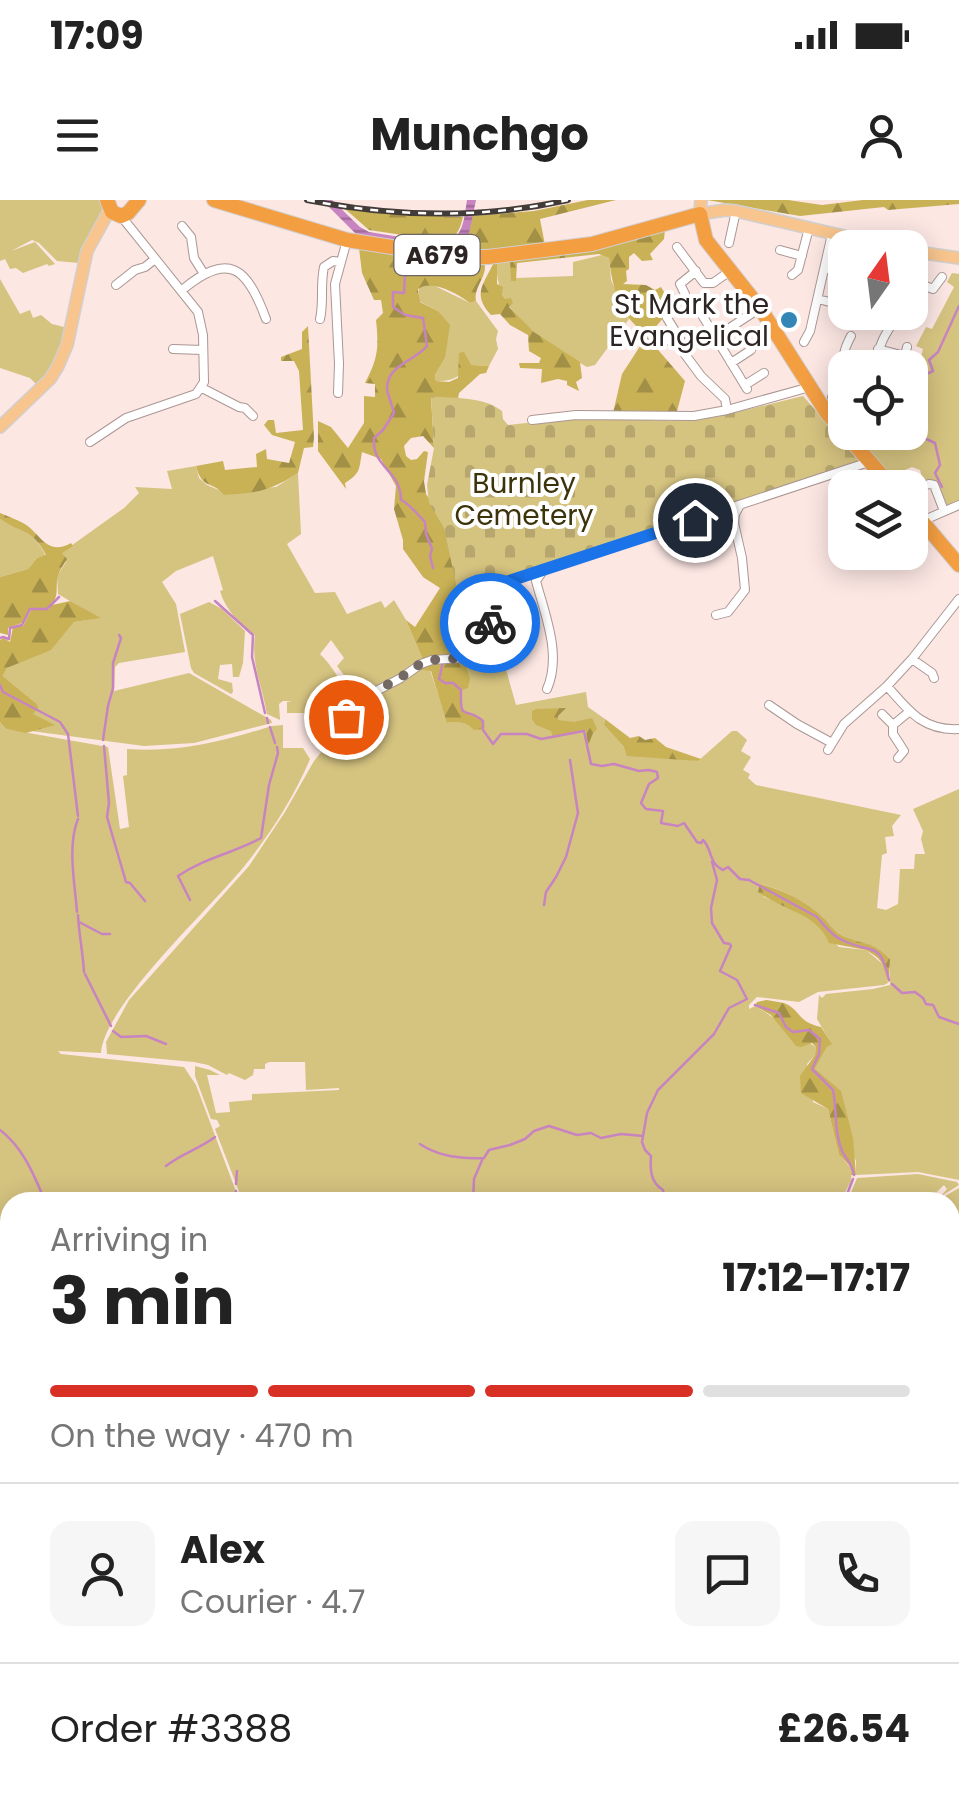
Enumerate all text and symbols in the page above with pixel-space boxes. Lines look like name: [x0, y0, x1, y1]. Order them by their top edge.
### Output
text: 17:09: [50, 9, 144, 62]
text: Munchgo: [370, 103, 589, 166]
icon: menu: [50, 108, 105, 163]
icon: person: [854, 108, 909, 163]
north arrow: [828, 230, 928, 330]
map controls: [828, 230, 928, 570]
road number: A679: [394, 235, 480, 275]
place label: St Mark the Evangelical: [609, 285, 769, 356]
marker: St Mark the Evangelical: [778, 309, 800, 331]
button: locate: [828, 350, 928, 450]
park label: Burnley Cemetery: [455, 464, 594, 535]
button: layers: [828, 470, 928, 570]
pin: [653, 478, 738, 563]
icon: home: [668, 493, 723, 548]
courier: [440, 573, 540, 673]
icon: bike: [463, 596, 518, 651]
pin: [304, 675, 389, 760]
icon: bag: [319, 690, 374, 745]
text: Arriving in: [50, 1217, 208, 1262]
text: 17:12–17:17: [722, 1251, 910, 1304]
text: 3 min: [50, 1256, 235, 1347]
text: On the way · 470 m: [50, 1413, 354, 1458]
button: person: [50, 1521, 155, 1626]
button: chat: [675, 1521, 780, 1626]
button: phone: [805, 1521, 910, 1626]
text: Alex: [180, 1523, 265, 1576]
text: Courier · 4.7: [180, 1579, 365, 1624]
text: Order #3388: [50, 1702, 292, 1755]
text: £26.54: [778, 1702, 910, 1755]

